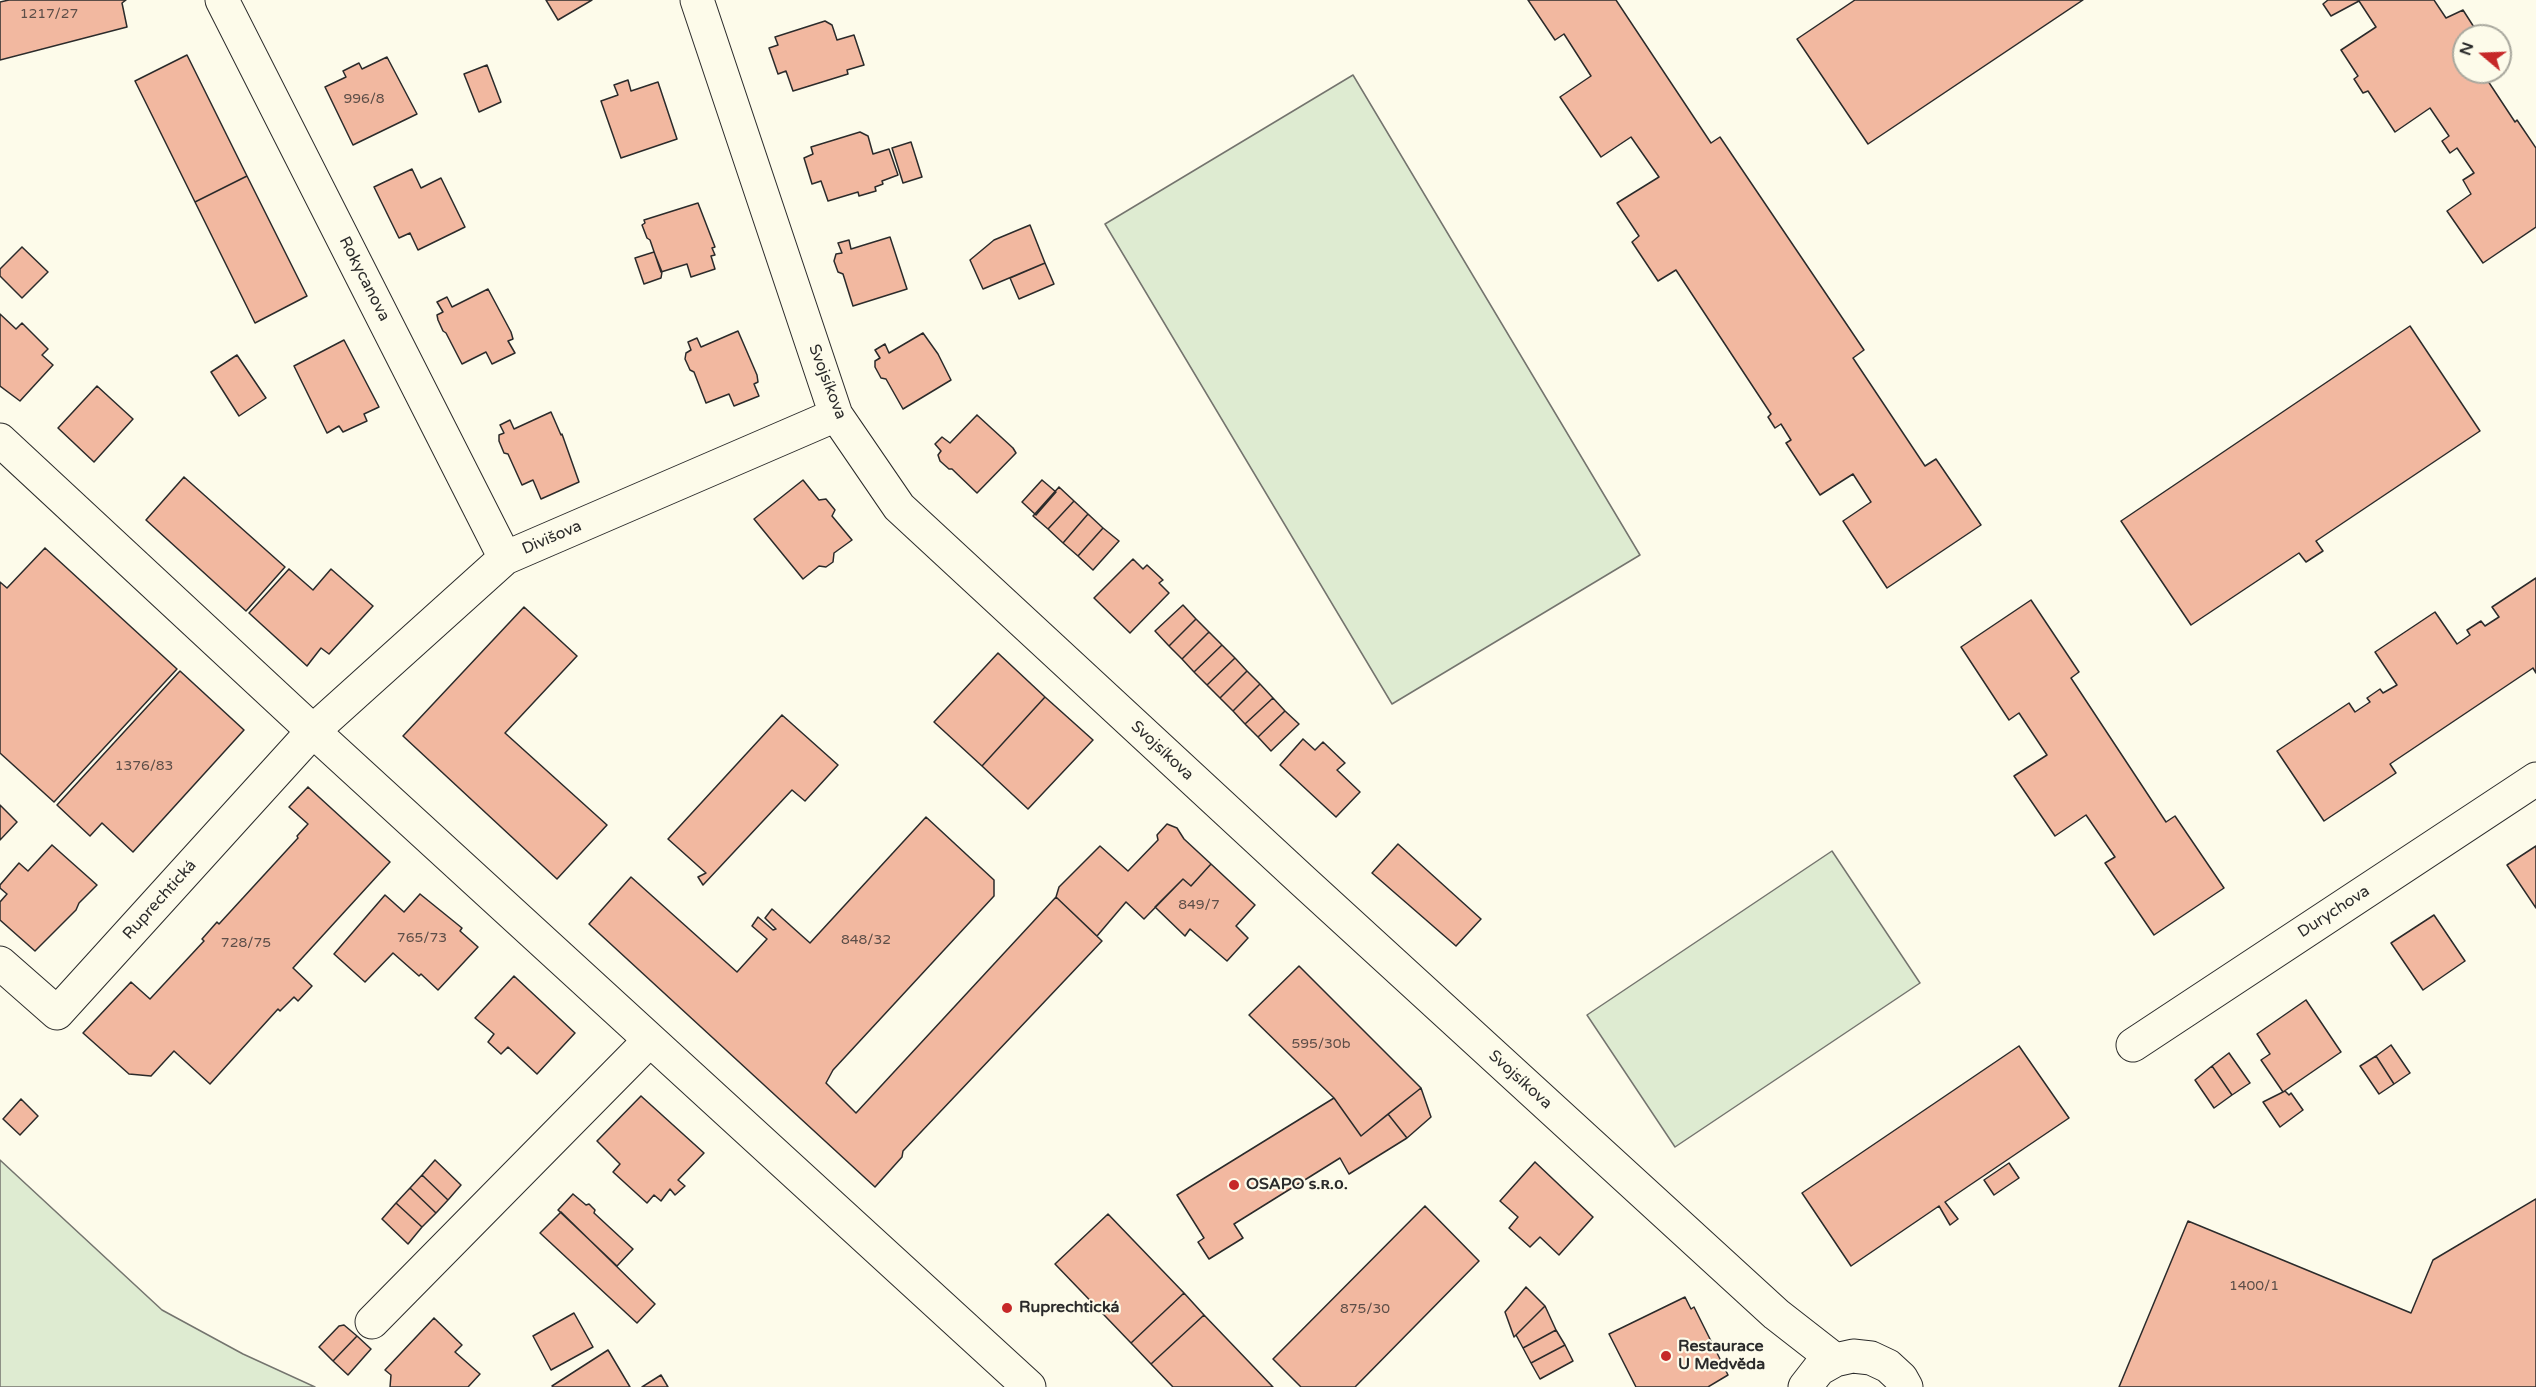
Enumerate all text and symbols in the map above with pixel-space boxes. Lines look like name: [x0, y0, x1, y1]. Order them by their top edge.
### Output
house number: 1217/27: [20, 6, 78, 22]
north arrow: [2452, 24, 2512, 84]
text: N: [2455, 39, 2478, 58]
house number: 996/8: [343, 91, 385, 107]
street label: Rokycanova: [334, 233, 394, 325]
street label: Svojsíkova: [804, 342, 850, 422]
street label: Divišova: [519, 517, 585, 559]
street label: Svojsíkova: [1127, 717, 1197, 785]
house number: 1376/83: [115, 758, 173, 774]
street label: Ruprechtická: [119, 856, 201, 944]
street label: Durychova: [2295, 882, 2373, 942]
house number: 849/7: [1178, 897, 1220, 913]
house number: 765/73: [397, 930, 447, 946]
house number: 848/32: [841, 932, 891, 948]
house number: 728/75: [221, 935, 271, 951]
house number: 595/30b: [1292, 1036, 1350, 1052]
street label: Svojsíkova: [1484, 1047, 1556, 1113]
place label: OSAPO s.ʀ.ᴏ.: [1246, 1175, 1348, 1195]
marker: OSAPO s.ʀ.ᴏ.: [1227, 1178, 1241, 1192]
house number: 1400/1: [2229, 1278, 2279, 1294]
place label: Ruprechtická: [1019, 1298, 1119, 1318]
marker: Ruprechtická: [1000, 1301, 1014, 1315]
house number: 875/30: [1340, 1301, 1390, 1317]
place label: Restaurace U Medvěda: [1678, 1337, 1765, 1375]
marker: Restaurace U Medvěda: [1659, 1349, 1673, 1363]

